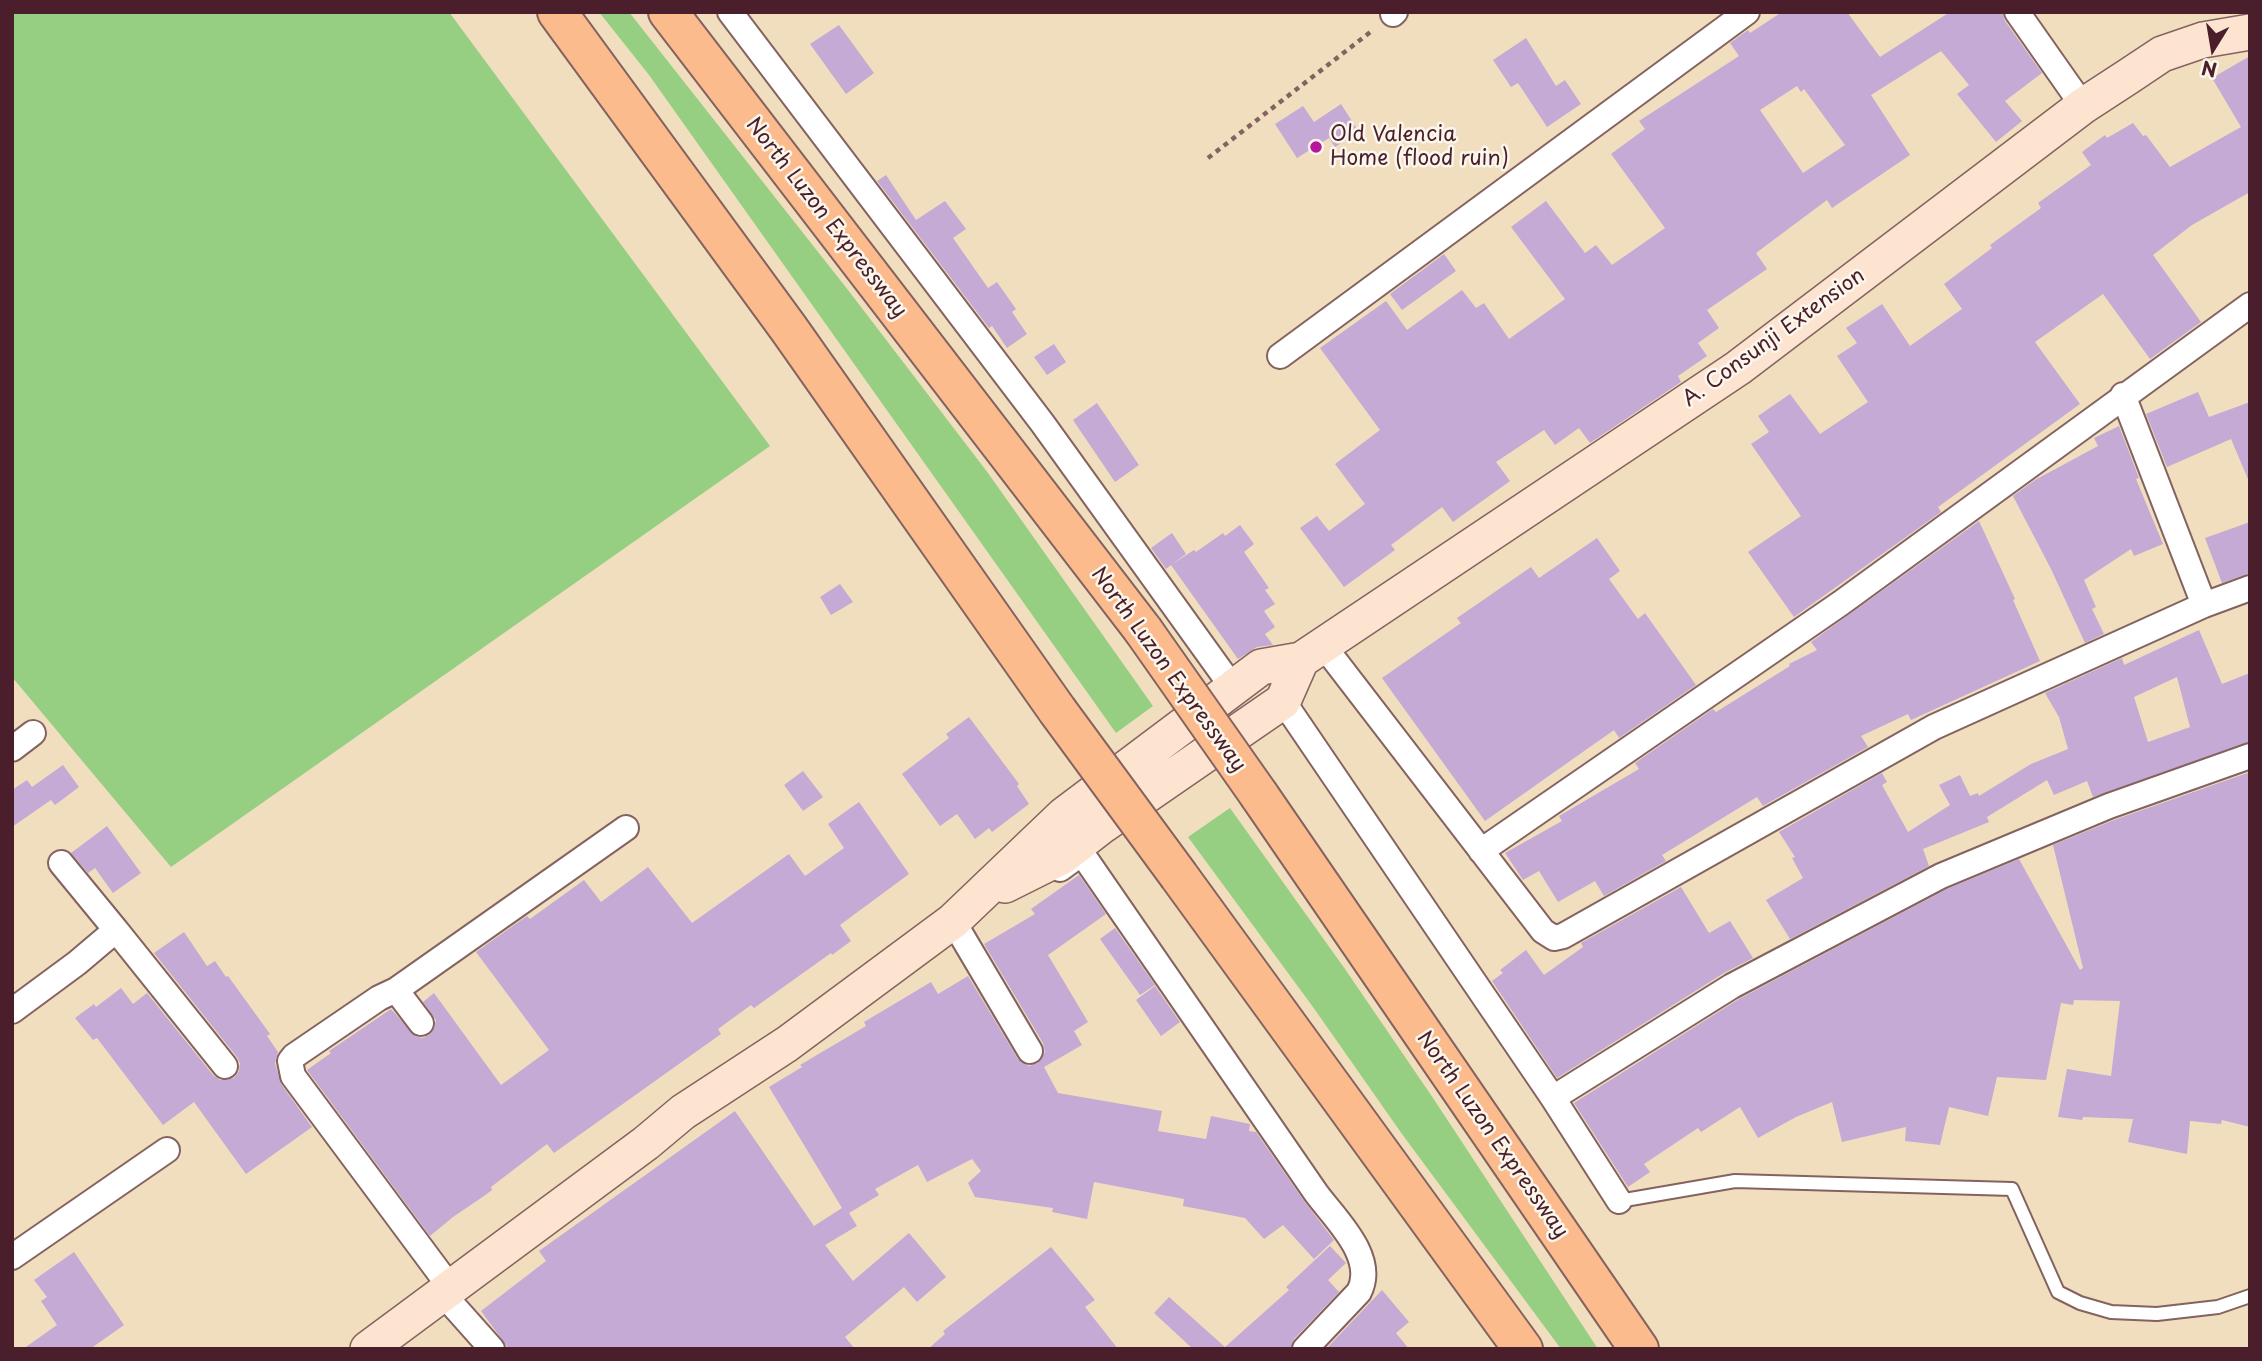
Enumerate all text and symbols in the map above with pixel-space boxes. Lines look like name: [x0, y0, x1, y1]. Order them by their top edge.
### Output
north arrow: [2178, 14, 2248, 84]
text: N: [2199, 54, 2219, 85]
street label: North Luzon Expressway: [740, 113, 912, 323]
place label: Old Valencia Home (flood ruin): [1330, 122, 1509, 172]
marker: Old Valencia Home (flood ruin): [1308, 139, 1324, 155]
street label: A. Consunji Extension: [1678, 263, 1870, 413]
street label: North Luzon Expressway: [1085, 563, 1251, 777]
street label: North Luzon Expressway: [1411, 1027, 1573, 1243]

